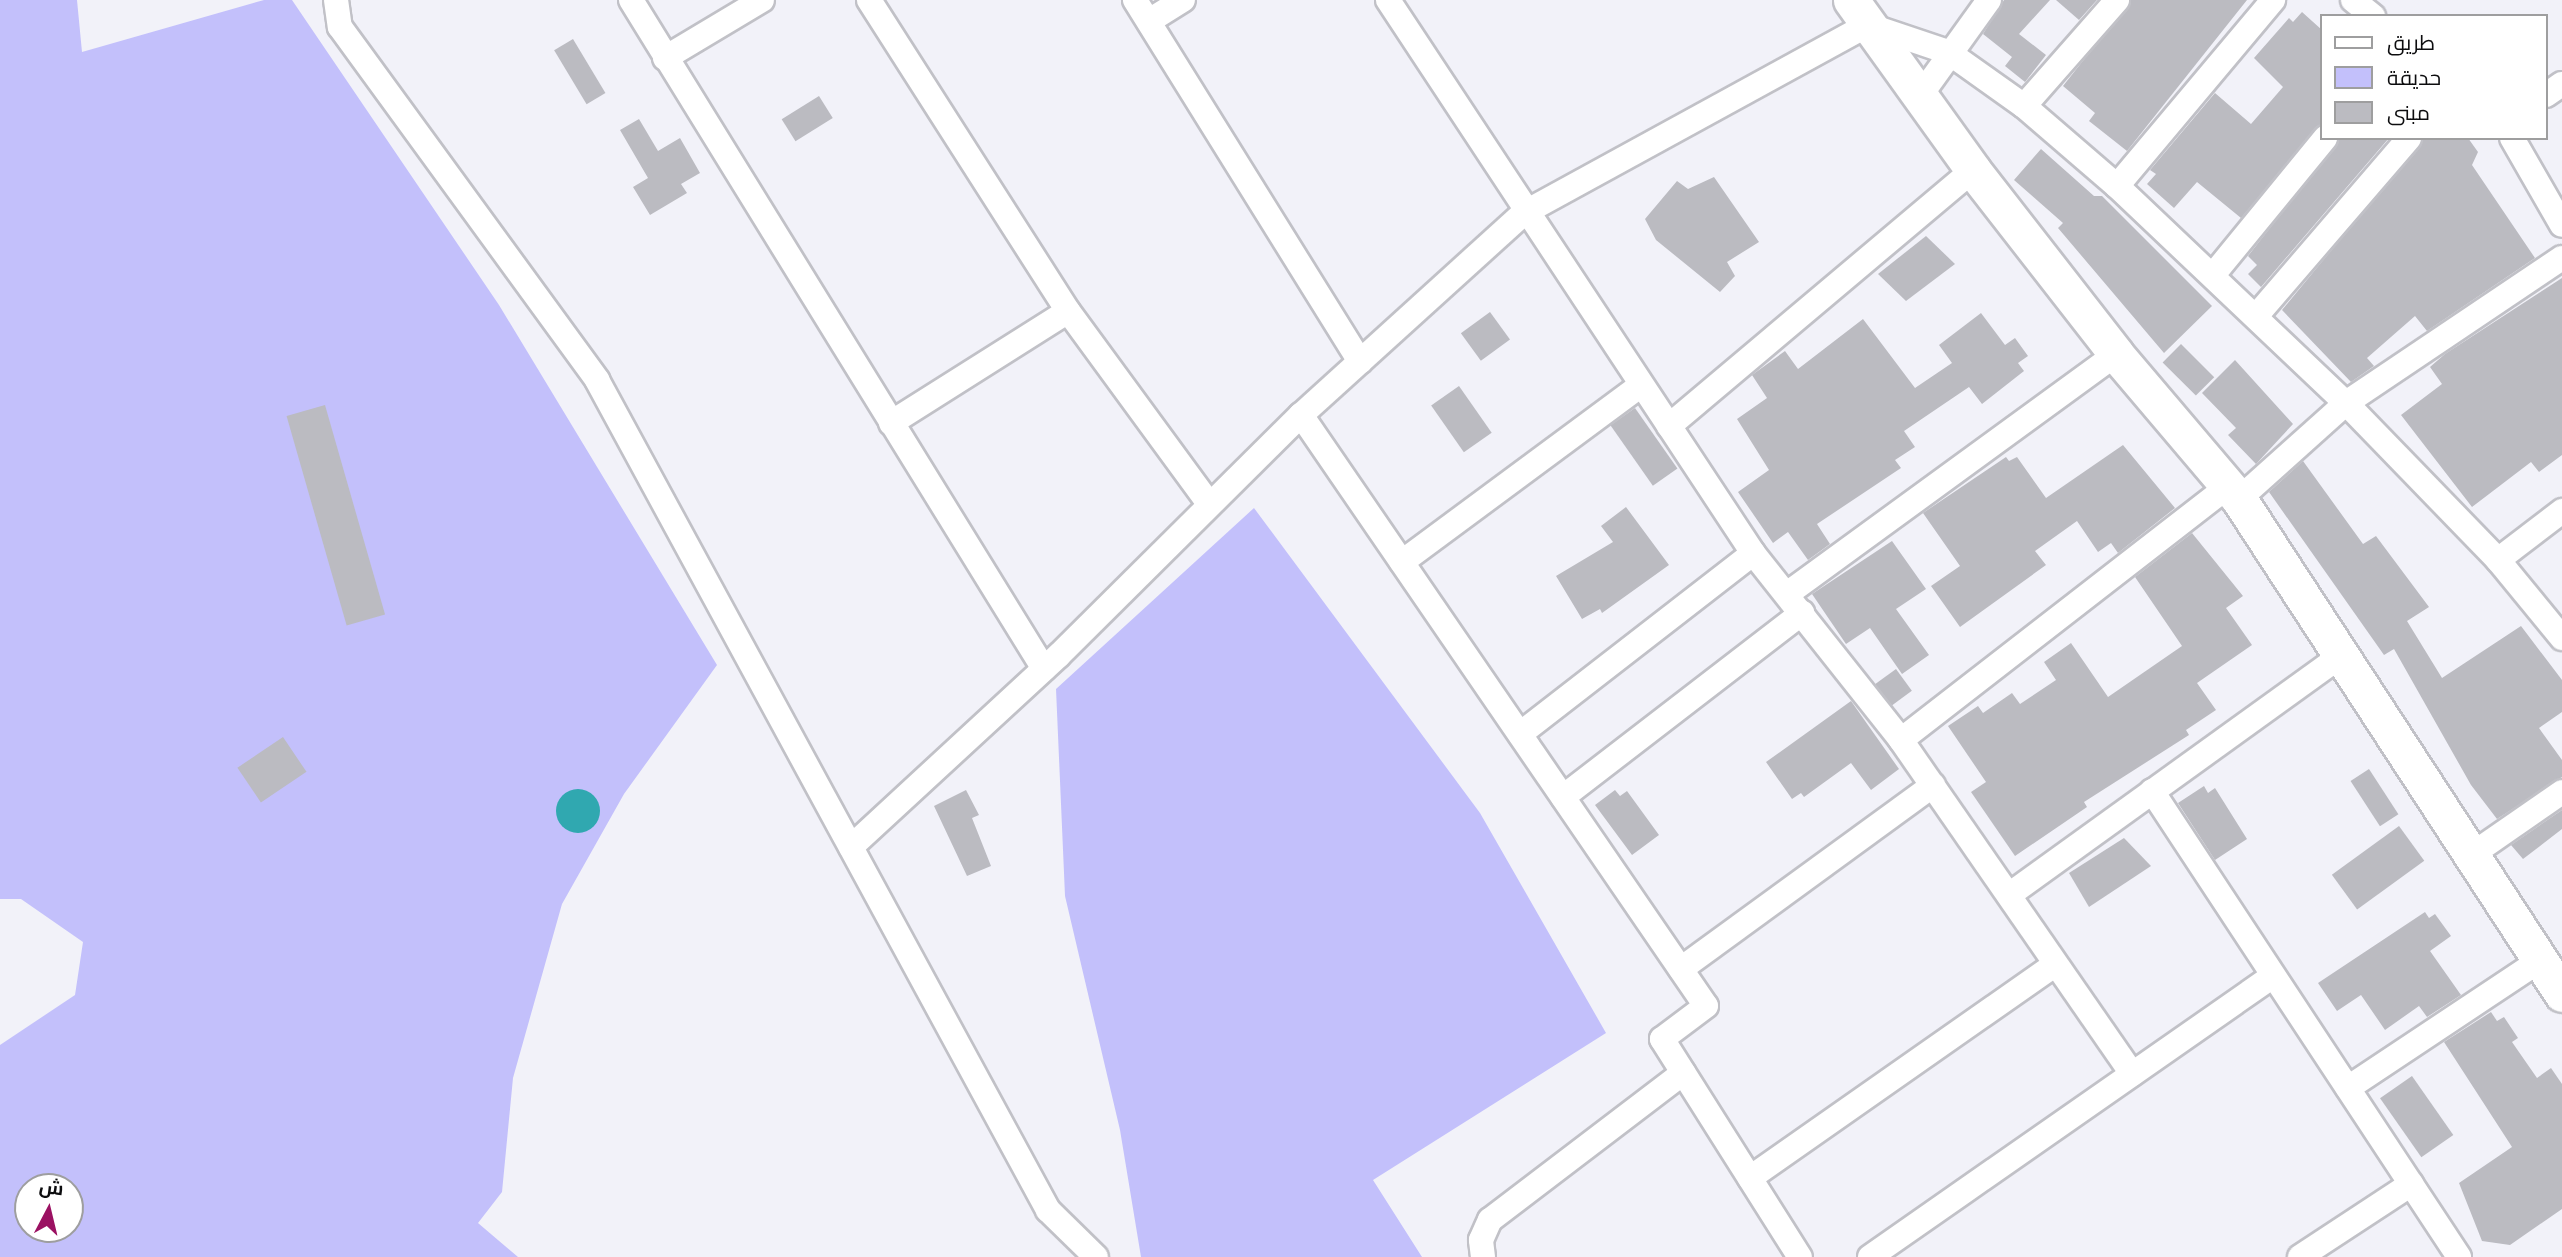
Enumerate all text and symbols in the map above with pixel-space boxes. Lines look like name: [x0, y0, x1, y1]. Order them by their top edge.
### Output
legend: [2320, 14, 2548, 140]
text: طريق: [2387, 31, 2435, 56]
text: حديقة: [2387, 66, 2441, 91]
text: مبنى: [2387, 101, 2430, 126]
north arrow: [14, 1173, 84, 1243]
text: ش: [38, 1176, 65, 1202]

